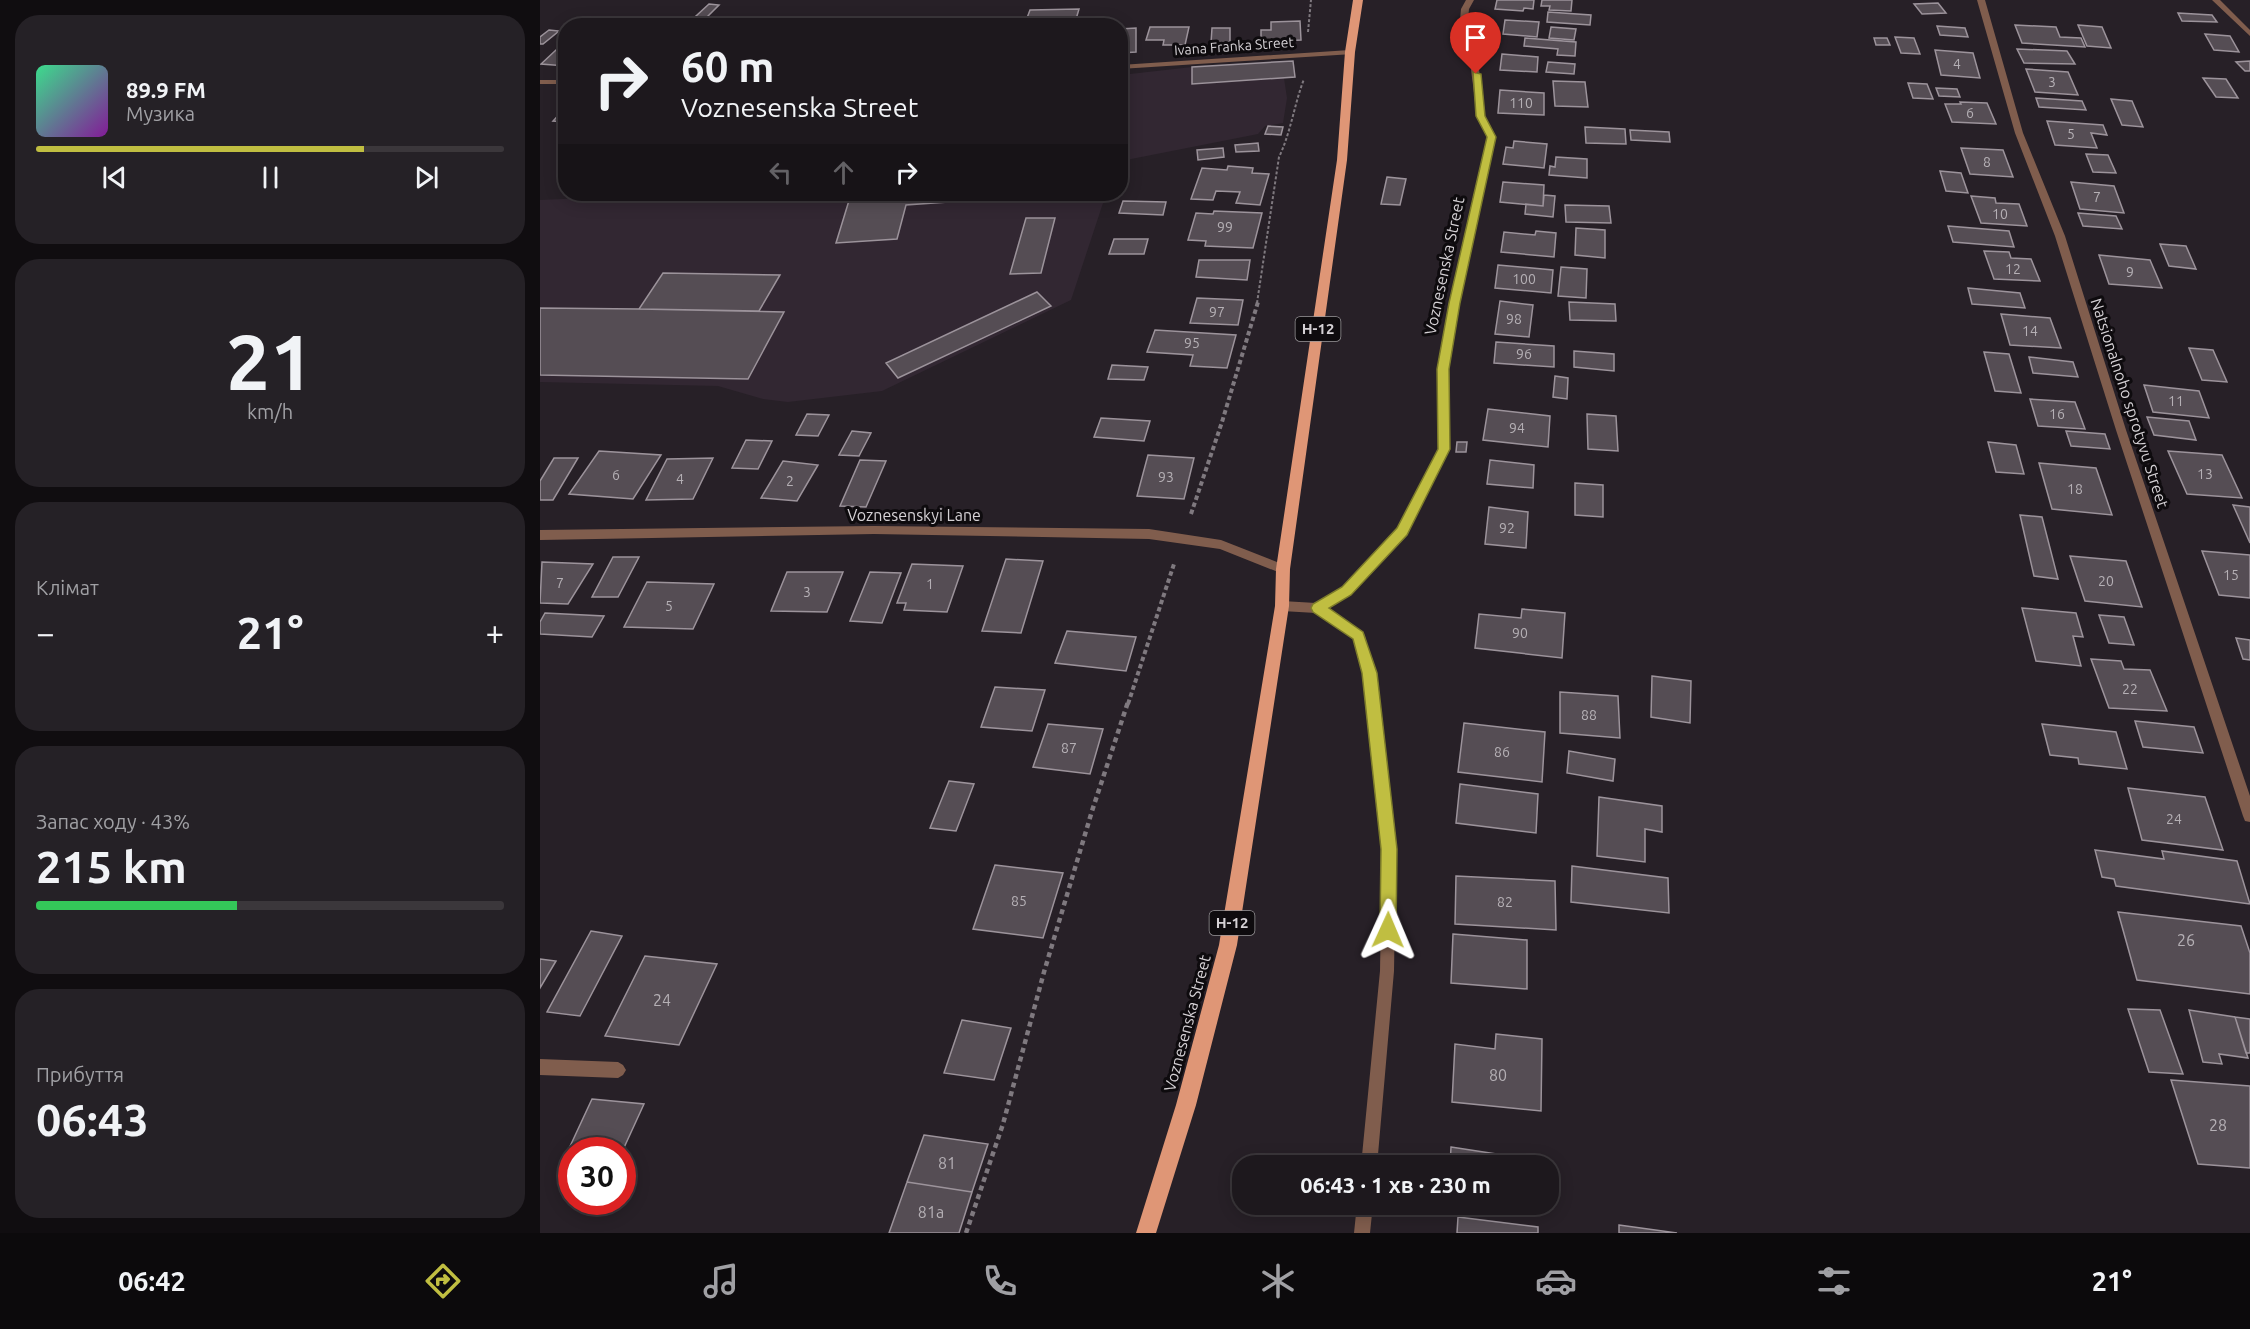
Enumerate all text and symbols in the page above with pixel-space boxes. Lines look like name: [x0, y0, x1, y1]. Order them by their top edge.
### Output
pin: [1450, 12, 1501, 74]
icon: arrive: [1459, 21, 1492, 54]
street label: Ivana Franka Street: [1174, 34, 1295, 58]
icon: right: [582, 42, 660, 120]
text: 60 m: [681, 43, 775, 90]
house number: 4: [1953, 56, 1961, 72]
house number: 3: [2048, 74, 2056, 90]
text: 89.9 FM: [126, 77, 206, 102]
text: Voznesenska Street: [681, 92, 918, 122]
house number: 110: [1509, 95, 1533, 111]
text: Музика: [126, 102, 195, 125]
house number: 6: [1966, 105, 1974, 121]
house number: 5: [2067, 126, 2075, 142]
house number: 8: [1983, 154, 1991, 170]
icon: left: [764, 156, 797, 189]
icon: ahead: [827, 156, 860, 189]
icon: right: [890, 156, 923, 189]
icon: previous: [98, 161, 131, 194]
icon: pause: [254, 161, 287, 194]
icon: next: [410, 161, 443, 194]
house number: 7: [2093, 189, 2101, 205]
street label: Voznesenska Street: [1421, 195, 1468, 337]
house number: 10: [1992, 206, 2008, 222]
house number: 99: [1217, 219, 1233, 235]
house number: 12: [2005, 261, 2021, 277]
house number: 9: [2126, 264, 2134, 280]
house number: 100: [1512, 271, 1536, 287]
street label: Natsionalnoho sprotyvu Street: [2088, 296, 2173, 511]
house number: 97: [1209, 304, 1225, 320]
house number: 98: [1506, 311, 1522, 327]
text: 21: [226, 317, 314, 405]
road number: Н-12: [1296, 317, 1340, 341]
house number: 14: [2022, 323, 2038, 339]
house number: 95: [1184, 335, 1200, 351]
house number: 96: [1516, 346, 1532, 362]
house number: 11: [2168, 393, 2184, 409]
text: km/h: [247, 400, 293, 423]
house number: 16: [2049, 406, 2065, 422]
house number: 94: [1509, 420, 1525, 436]
house number: 13: [2197, 466, 2213, 482]
house number: 6: [612, 467, 620, 483]
house number: 93: [1158, 469, 1174, 485]
house number: 4: [676, 471, 684, 487]
house number: 2: [786, 473, 794, 489]
house number: 18: [2067, 481, 2083, 497]
street label: Voznesenskyi Lane: [847, 506, 981, 524]
house number: 92: [1499, 520, 1515, 536]
house number: 15: [2223, 567, 2239, 583]
house number: 20: [2098, 573, 2114, 589]
house number: 7: [556, 575, 564, 591]
text: Клімат: [36, 576, 99, 599]
house number: 1: [926, 576, 934, 592]
house number: 3: [803, 584, 811, 600]
house number: 5: [665, 598, 673, 614]
text: 21°: [237, 607, 303, 658]
text: −: [36, 614, 55, 651]
text: +: [485, 614, 504, 651]
house number: 90: [1512, 625, 1528, 641]
house number: 22: [2122, 681, 2138, 697]
house number: 88: [1581, 707, 1597, 723]
house number: 87: [1061, 740, 1077, 756]
house number: 86: [1494, 744, 1510, 760]
text: Запас ходу · 43%: [36, 810, 190, 833]
house number: 24: [2166, 811, 2182, 827]
text: 215 km: [36, 841, 187, 892]
house number: 85: [1011, 893, 1027, 909]
house number: 82: [1497, 894, 1513, 910]
position arrow: [1356, 898, 1420, 962]
road number: Н-12: [1210, 911, 1254, 935]
house number: 26: [2177, 931, 2195, 949]
street label: Voznesenska Street: [1160, 952, 1214, 1093]
house number: 24: [653, 991, 671, 1009]
text: Прибуття: [36, 1063, 124, 1086]
house number: 80: [1489, 1066, 1507, 1084]
text: 06:43: [36, 1094, 149, 1145]
house number: 28: [2209, 1116, 2227, 1134]
speed limit sign: 30: [558, 1137, 636, 1215]
house number: 81: [938, 1154, 956, 1172]
text: 06:43 · 1 хв · 230 m: [1300, 1172, 1491, 1197]
house number: 81а: [918, 1203, 944, 1221]
icon: directions: [422, 1260, 464, 1302]
icon: music: [700, 1260, 742, 1302]
icon: phone: [979, 1260, 1021, 1302]
icon: climate: [1257, 1260, 1299, 1302]
icon: car: [1535, 1260, 1577, 1302]
icon: filters: [1813, 1260, 1855, 1302]
text: 06:42: [118, 1266, 186, 1296]
text: 21°: [2092, 1266, 2132, 1296]

